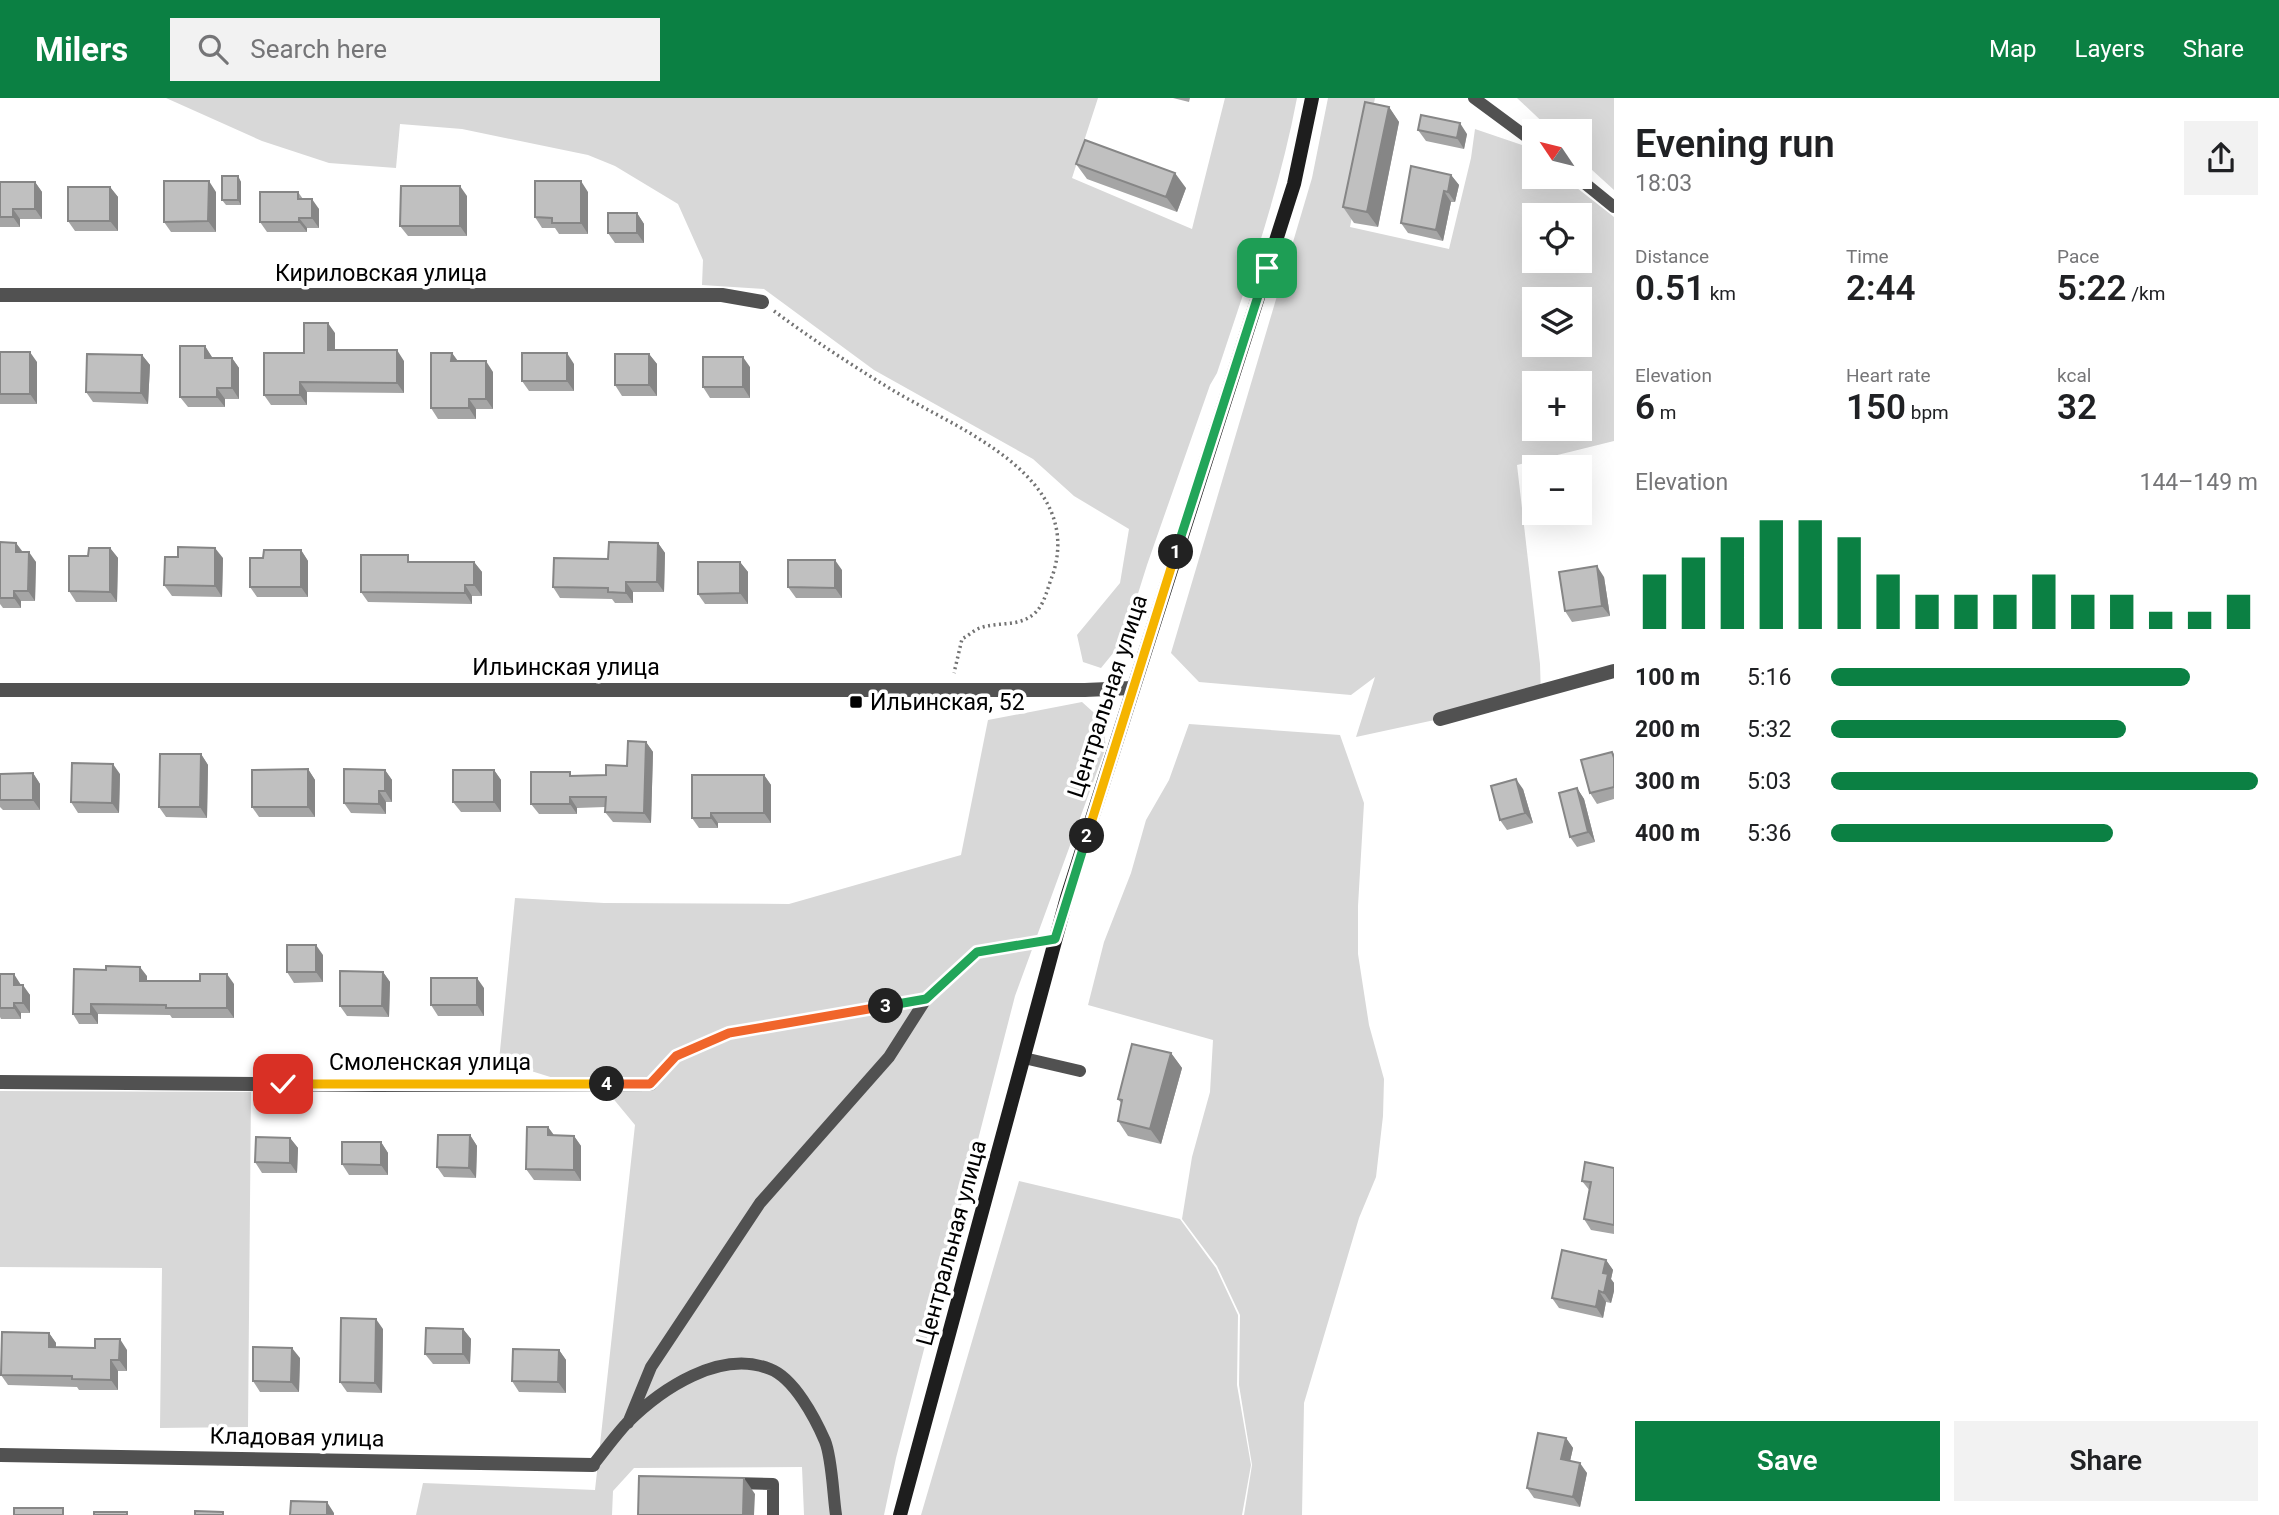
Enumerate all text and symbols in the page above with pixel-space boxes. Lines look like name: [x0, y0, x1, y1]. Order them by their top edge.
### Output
search box: [170, 18, 660, 81]
text: Milers: [35, 30, 128, 69]
icon: search: [194, 30, 232, 68]
text: Search here: [250, 34, 387, 64]
text: Map: [1989, 35, 2037, 63]
text: Layers: [2075, 35, 2145, 63]
text: Share: [2183, 35, 2244, 63]
north arrow: [1522, 119, 1592, 189]
map controls: [1522, 119, 1592, 525]
button: share: [2184, 121, 2258, 195]
text: Evening run: [1635, 122, 1835, 166]
text: 18:03: [1635, 170, 1692, 197]
button: locate: [1522, 203, 1592, 273]
pin: [1237, 238, 1297, 298]
text: Distance: [1635, 245, 1709, 268]
text: Time: [1846, 245, 1889, 268]
text: Pace: [2057, 245, 2099, 268]
icon: arrive: [1248, 249, 1286, 287]
street label: Кириловская улица: [275, 260, 487, 287]
text: 0.51: [1635, 268, 1705, 309]
text: 2:44: [1846, 268, 1916, 309]
text: 5:22: [2057, 268, 2127, 309]
text: km: [1705, 282, 1736, 305]
text: /km: [2127, 282, 2165, 305]
button: layers: [1522, 287, 1592, 357]
text: Elevation: [1635, 364, 1712, 387]
text: Heart rate: [1846, 364, 1931, 387]
text: kcal: [2057, 364, 2091, 387]
button: +: [1522, 371, 1592, 441]
text: 6: [1635, 387, 1655, 428]
text: 150: [1846, 387, 1906, 428]
text: 32: [2057, 387, 2097, 428]
text: m: [1655, 401, 1676, 424]
text: bpm: [1906, 401, 1949, 424]
button: −: [1522, 455, 1592, 525]
text: Elevation: [1635, 469, 1728, 496]
text: 144–149 m: [2139, 469, 2258, 496]
pin: 1: [1158, 534, 1194, 570]
text: 1: [1170, 540, 1181, 563]
street label: Центральная улица: [1062, 591, 1153, 801]
street label: Ильинская улица: [472, 654, 660, 681]
text: 100 m: [1635, 664, 1700, 691]
text: 5:16: [1747, 664, 1791, 691]
place label: Ильинская, 52: [870, 689, 1025, 716]
marker: Ильинская, 52: [848, 694, 864, 710]
text: 200 m: [1635, 716, 1700, 743]
text: 5:32: [1747, 716, 1791, 743]
text: 300 m: [1635, 768, 1700, 795]
text: 5:03: [1747, 768, 1791, 795]
pin: 2: [1070, 818, 1104, 854]
text: 400 m: [1635, 820, 1700, 847]
text: 5:36: [1747, 820, 1791, 847]
text: 2: [1081, 824, 1092, 847]
pin: 3: [868, 988, 903, 1024]
text: 3: [880, 994, 891, 1017]
street label: Смоленская улица: [329, 1049, 531, 1076]
pin: [253, 1054, 313, 1114]
icon: check: [264, 1065, 302, 1103]
pin: 4: [590, 1066, 624, 1102]
text: 4: [601, 1072, 612, 1095]
street label: Центральная улица: [911, 1137, 992, 1349]
button: Save: [1635, 1421, 1940, 1501]
button: Share: [1954, 1421, 2258, 1501]
street label: Кладовая улица: [209, 1422, 385, 1453]

